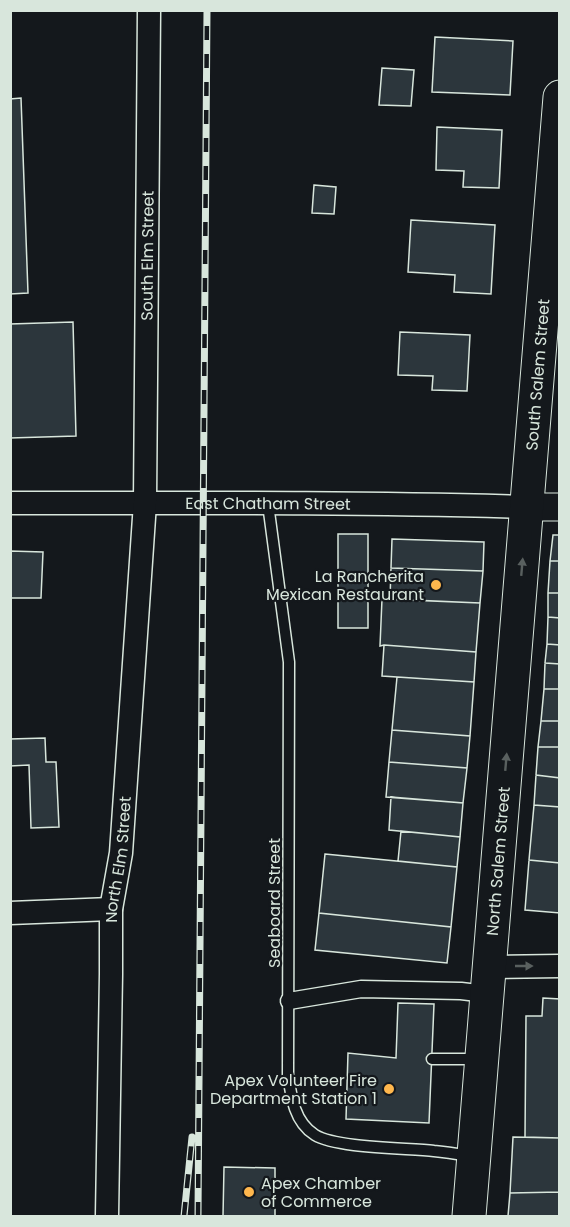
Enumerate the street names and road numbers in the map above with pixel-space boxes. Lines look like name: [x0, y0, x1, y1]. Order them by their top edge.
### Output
street label: South Elm Street: [135, 190, 160, 321]
street label: South Salem Street: [520, 298, 556, 451]
street label: East Chatham Street: [185, 492, 351, 516]
street label: North Salem Street: [481, 786, 516, 937]
street label: North Elm Street: [100, 795, 137, 923]
street label: Seaboard Street: [263, 838, 286, 968]

